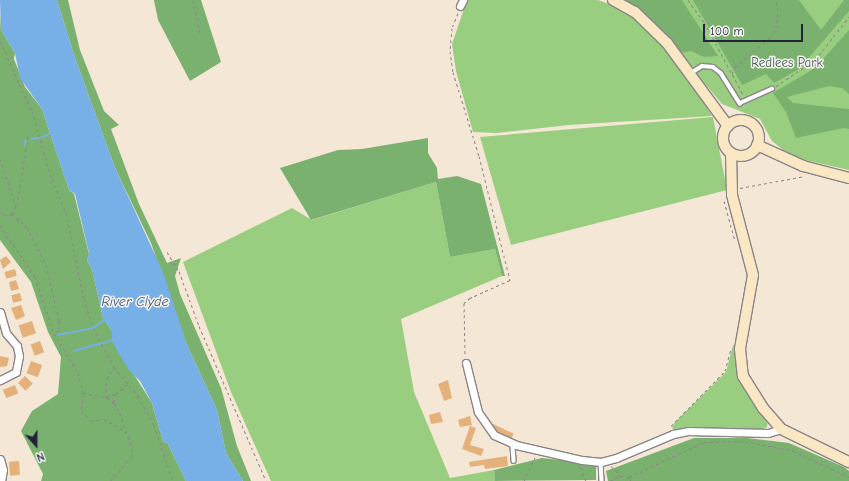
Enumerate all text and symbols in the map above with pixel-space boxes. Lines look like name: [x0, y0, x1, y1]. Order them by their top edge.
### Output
scale bar: [705, 16, 805, 42]
text: 100 m: [710, 24, 743, 38]
park label: Redlees Park: [751, 55, 823, 71]
water label: River Clyde: [101, 294, 169, 310]
north arrow: [16, 425, 56, 465]
text: N: [35, 449, 46, 464]

